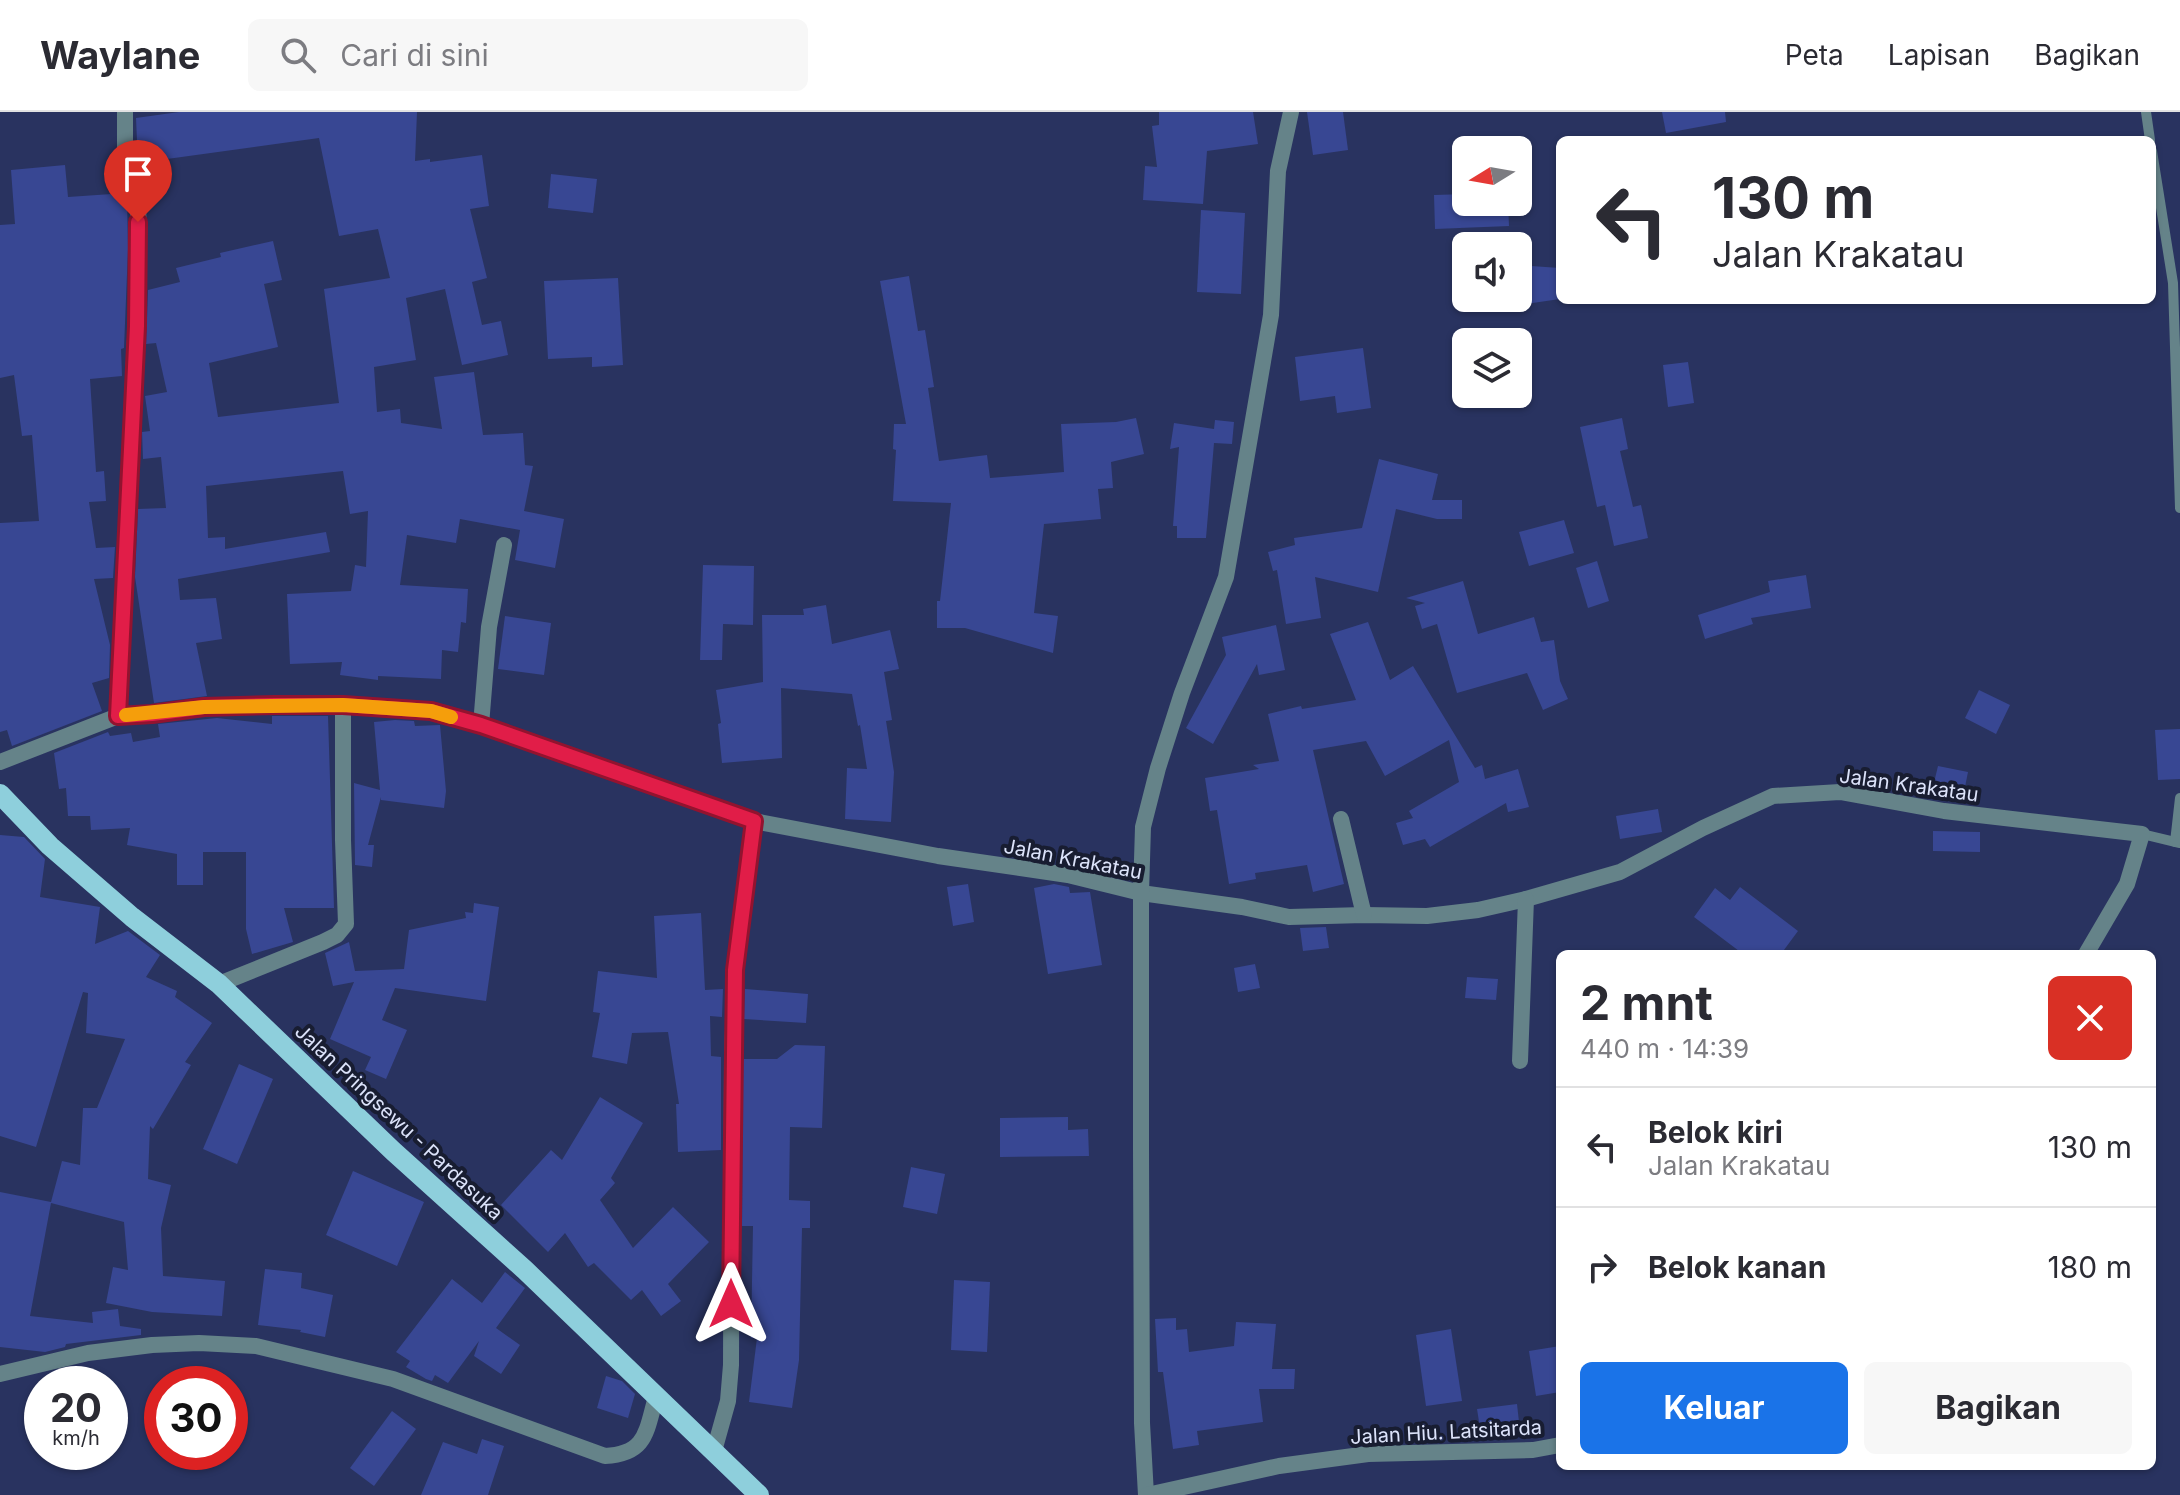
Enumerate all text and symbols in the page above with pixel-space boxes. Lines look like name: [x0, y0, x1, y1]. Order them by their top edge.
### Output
search box: [248, 19, 808, 91]
text: Waylane: [40, 32, 200, 78]
icon: search: [276, 33, 320, 77]
text: Cari di sini: [340, 37, 489, 73]
text: Peta: [1785, 38, 1844, 72]
text: Lapisan: [1888, 38, 1990, 72]
text: Bagikan: [2034, 38, 2140, 72]
north arrow: [1452, 136, 1532, 216]
map controls: [1452, 136, 1532, 408]
pin: [104, 140, 172, 222]
icon: arrive: [116, 152, 160, 196]
text: 130 m: [1712, 164, 1874, 232]
icon: left: [1580, 168, 1684, 272]
button: sound: [1452, 232, 1532, 312]
text: Jalan Krakatau: [1712, 232, 1964, 276]
button: layers: [1452, 328, 1532, 408]
street label: Jalan Krakatau: [1838, 763, 1980, 807]
street label: Jalan Krakatau: [1002, 834, 1144, 884]
text: 2 mnt: [1580, 973, 1713, 1032]
button: close: [2048, 976, 2132, 1060]
street label: Jalan Pringsewu - Pardasuka: [290, 1019, 508, 1225]
text: 440 m · 14:39: [1580, 1033, 1749, 1064]
text: Belok kiri: [1648, 1114, 1783, 1150]
icon: left: [1580, 1125, 1624, 1169]
text: 130 m: [2048, 1129, 2132, 1165]
text: Jalan Krakatau: [1648, 1150, 1830, 1181]
icon: right: [1580, 1245, 1624, 1289]
text: Belok kanan: [1648, 1249, 1826, 1285]
text: 180 m: [2048, 1249, 2132, 1285]
position arrow: [689, 1262, 773, 1346]
button: Keluar: [1580, 1362, 1848, 1454]
button: Bagikan: [1864, 1362, 2132, 1454]
speed limit sign: 30: [144, 1366, 248, 1470]
text: 20: [50, 1383, 102, 1432]
street label: Jalan Hiu. Latsitarda: [1350, 1415, 1542, 1449]
text: km/h: [52, 1426, 100, 1450]

